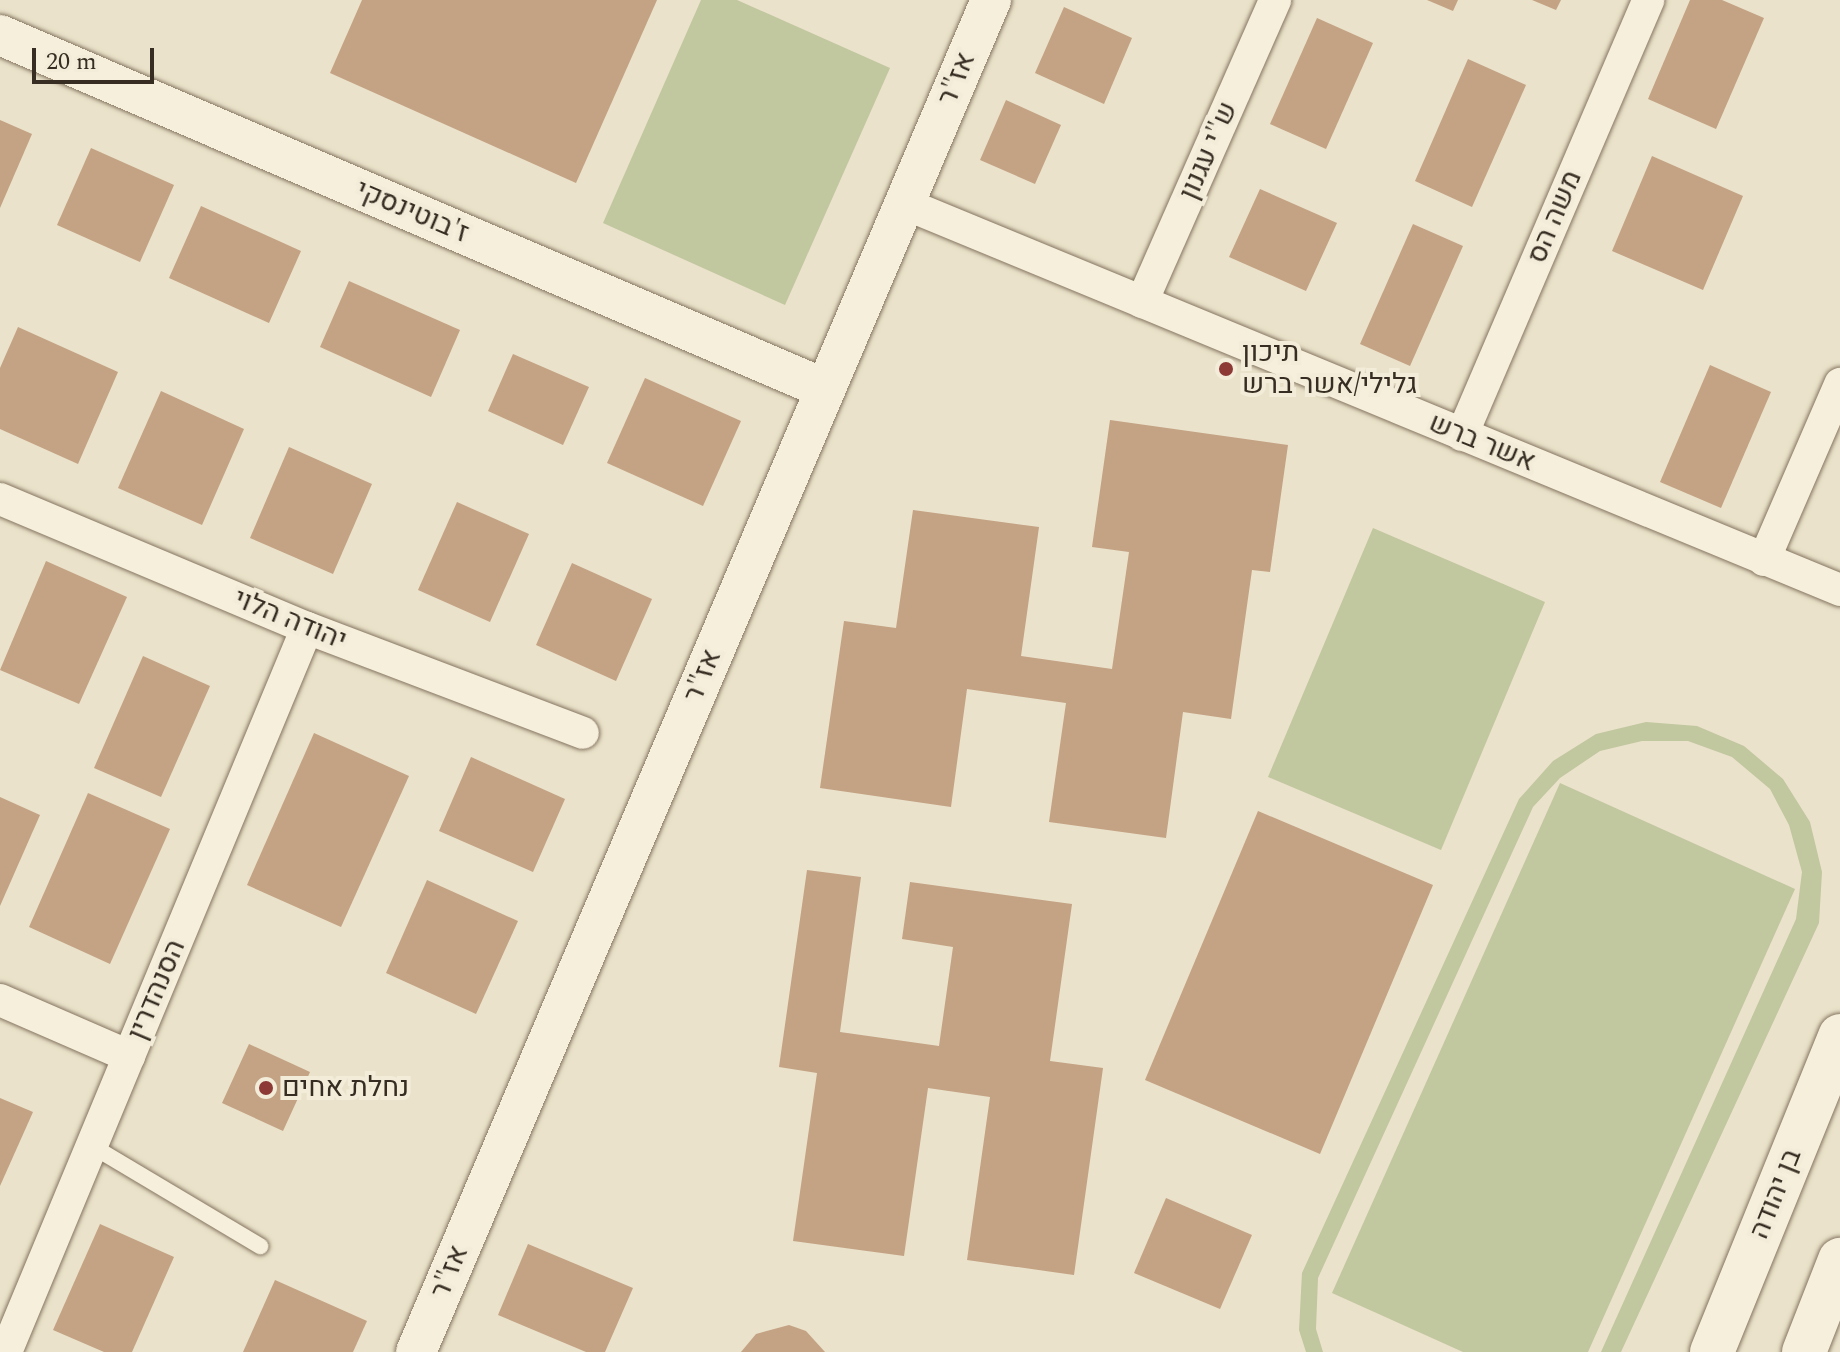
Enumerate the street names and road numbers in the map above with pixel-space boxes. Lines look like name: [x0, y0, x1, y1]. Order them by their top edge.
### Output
street label: אז"ר: [931, 47, 983, 111]
street label: ש"י עגנון: [1173, 97, 1245, 205]
street label: משה הס: [1520, 165, 1590, 269]
street label: ז'בוטינסקי: [350, 173, 474, 251]
street label: אשר ברש: [1424, 407, 1540, 479]
street label: יהודה הלוי: [229, 582, 351, 658]
street label: אז"ר: [677, 644, 729, 708]
street label: הסנהדרין: [121, 935, 193, 1045]
street label: בן יהודה: [1743, 1144, 1809, 1244]
street label: אז"ר: [424, 1240, 476, 1304]

